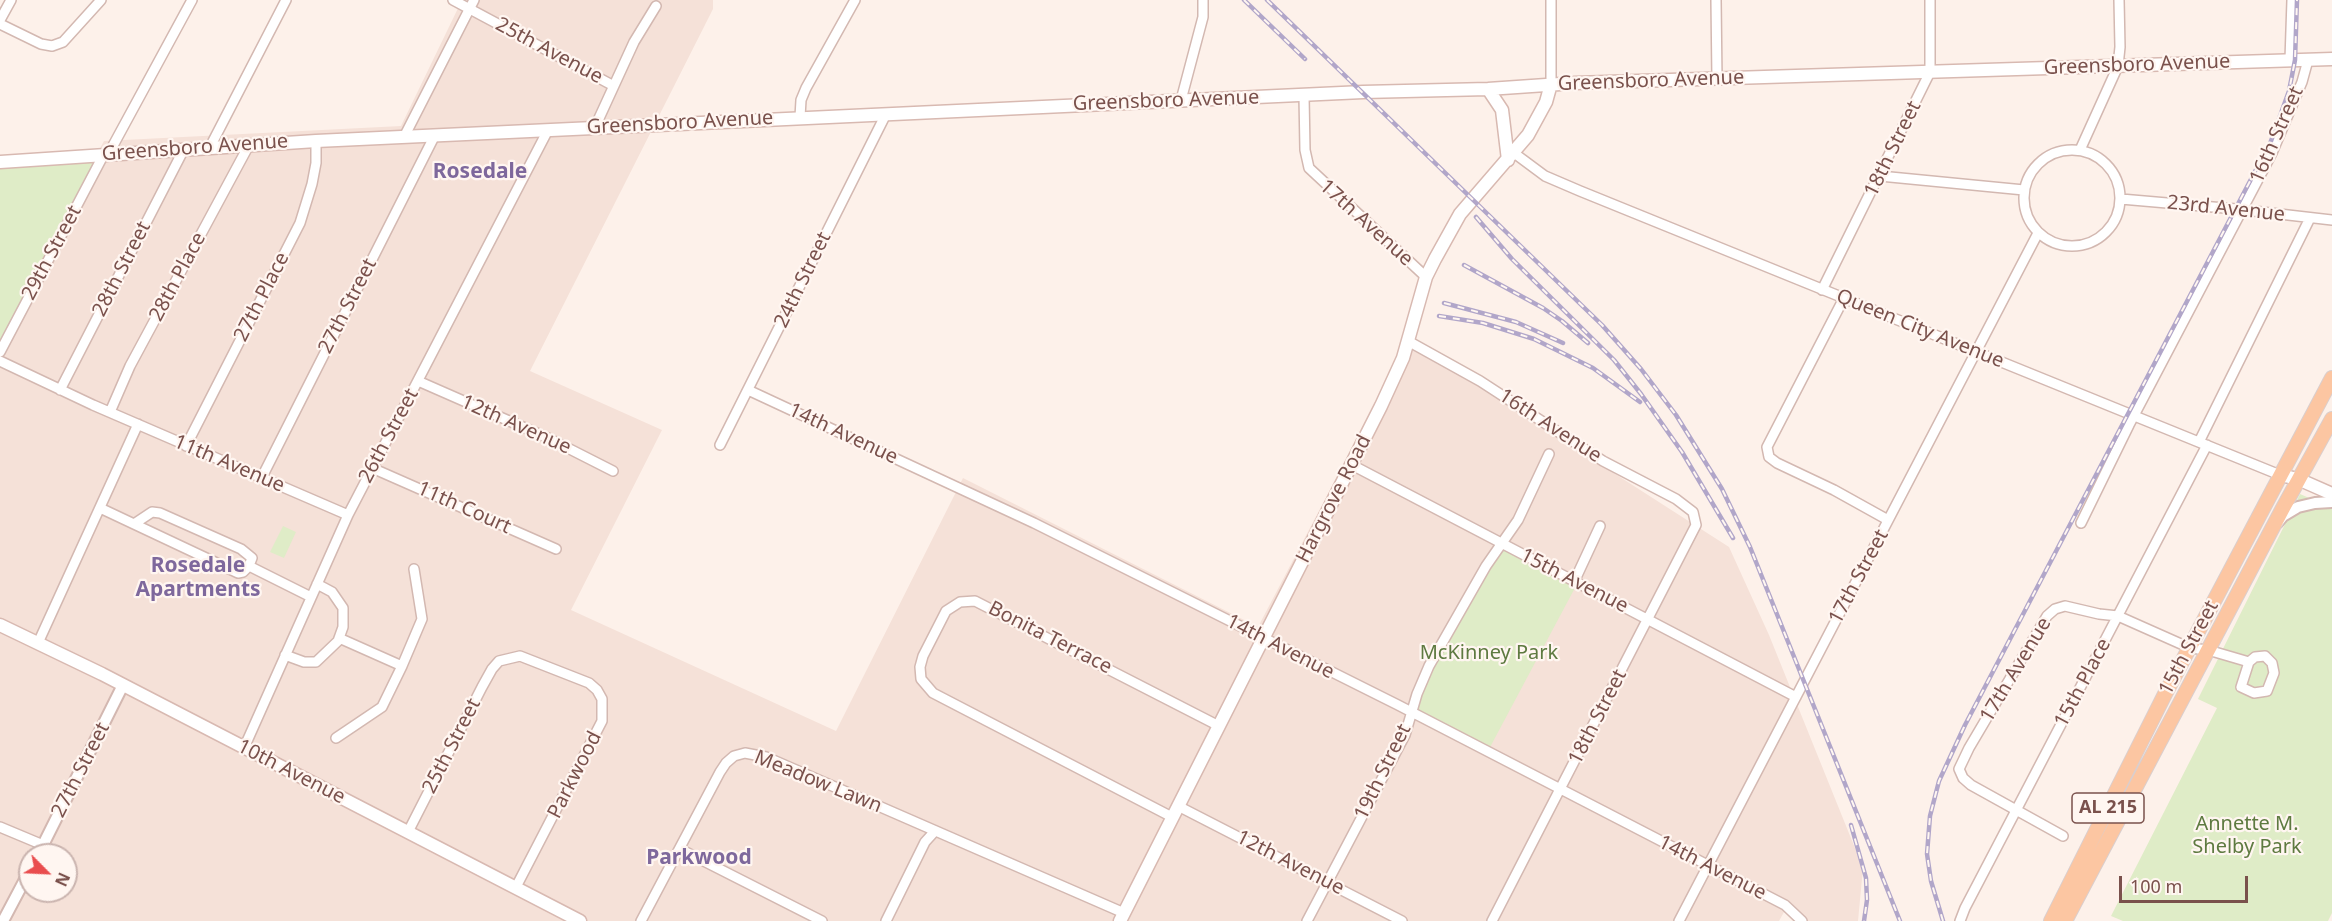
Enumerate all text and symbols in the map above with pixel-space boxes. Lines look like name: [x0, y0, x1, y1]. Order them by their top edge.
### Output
street label: 25th Avenue: [491, 13, 607, 89]
street label: Greensboro Avenue: [2043, 50, 2231, 80]
street label: Greensboro Avenue: [1557, 66, 1745, 96]
street label: 16th Street: [2245, 83, 2309, 187]
street label: Greensboro Avenue: [1072, 86, 1260, 116]
street label: 18th Street: [1860, 97, 1926, 201]
street label: Greensboro Avenue: [586, 106, 774, 140]
street label: Greensboro Avenue: [101, 130, 289, 166]
district label: Rosedale: [433, 159, 527, 185]
street label: 17th Avenue: [1314, 175, 1418, 271]
street label: 23rd Avenue: [2166, 191, 2286, 227]
street label: 29th Street: [17, 202, 87, 304]
street label: 28th Street: [88, 217, 156, 321]
street label: 24th Street: [770, 228, 836, 332]
street label: 28th Place: [145, 229, 211, 325]
street label: 27th Place: [229, 248, 295, 346]
street label: 27th Street: [314, 254, 382, 358]
street label: Queen City Avenue: [1833, 284, 2007, 374]
street label: 16th Avenue: [1494, 384, 1606, 468]
street label: 26th Street: [354, 385, 424, 487]
street label: 12th Avenue: [457, 390, 575, 460]
street label: 14th Avenue: [785, 398, 901, 470]
street label: 11th Avenue: [170, 430, 288, 498]
street label: Hargrove Road: [1291, 431, 1377, 567]
street label: 11th Court: [413, 477, 515, 539]
street label: 17th Street: [1824, 526, 1894, 628]
street label: 15th Avenue: [1516, 544, 1632, 618]
district label: Rosedale Apartments: [135, 553, 261, 603]
street label: Bonita Terrace: [984, 597, 1116, 679]
street label: 15th Street: [2154, 597, 2224, 699]
street label: 14th Avenue: [1222, 610, 1338, 684]
street label: 17th Avenue: [1975, 613, 2057, 727]
street label: 15th Place: [2050, 635, 2116, 731]
park label: McKinney Park: [1420, 641, 1558, 665]
street label: 18th Street: [1564, 665, 1632, 769]
street label: 25th Street: [418, 694, 486, 798]
street label: 27th Street: [47, 718, 115, 822]
street label: 19th Street: [1350, 720, 1416, 824]
street label: Parkwood: [543, 727, 607, 823]
street label: 10th Avenue: [233, 735, 349, 809]
street label: Meadow Lawn: [751, 746, 885, 818]
road number: AL 215: [2072, 793, 2144, 823]
park label: Annette M. Shelby Park: [2192, 812, 2302, 859]
street label: 12th Avenue: [1232, 826, 1348, 900]
street label: 14th Avenue: [1654, 831, 1770, 905]
north arrow: [18, 843, 78, 903]
district label: Parkwood: [646, 845, 752, 871]
scale bar: [2122, 864, 2251, 902]
text: N: [50, 869, 75, 890]
text: 100 m: [2130, 874, 2182, 898]

